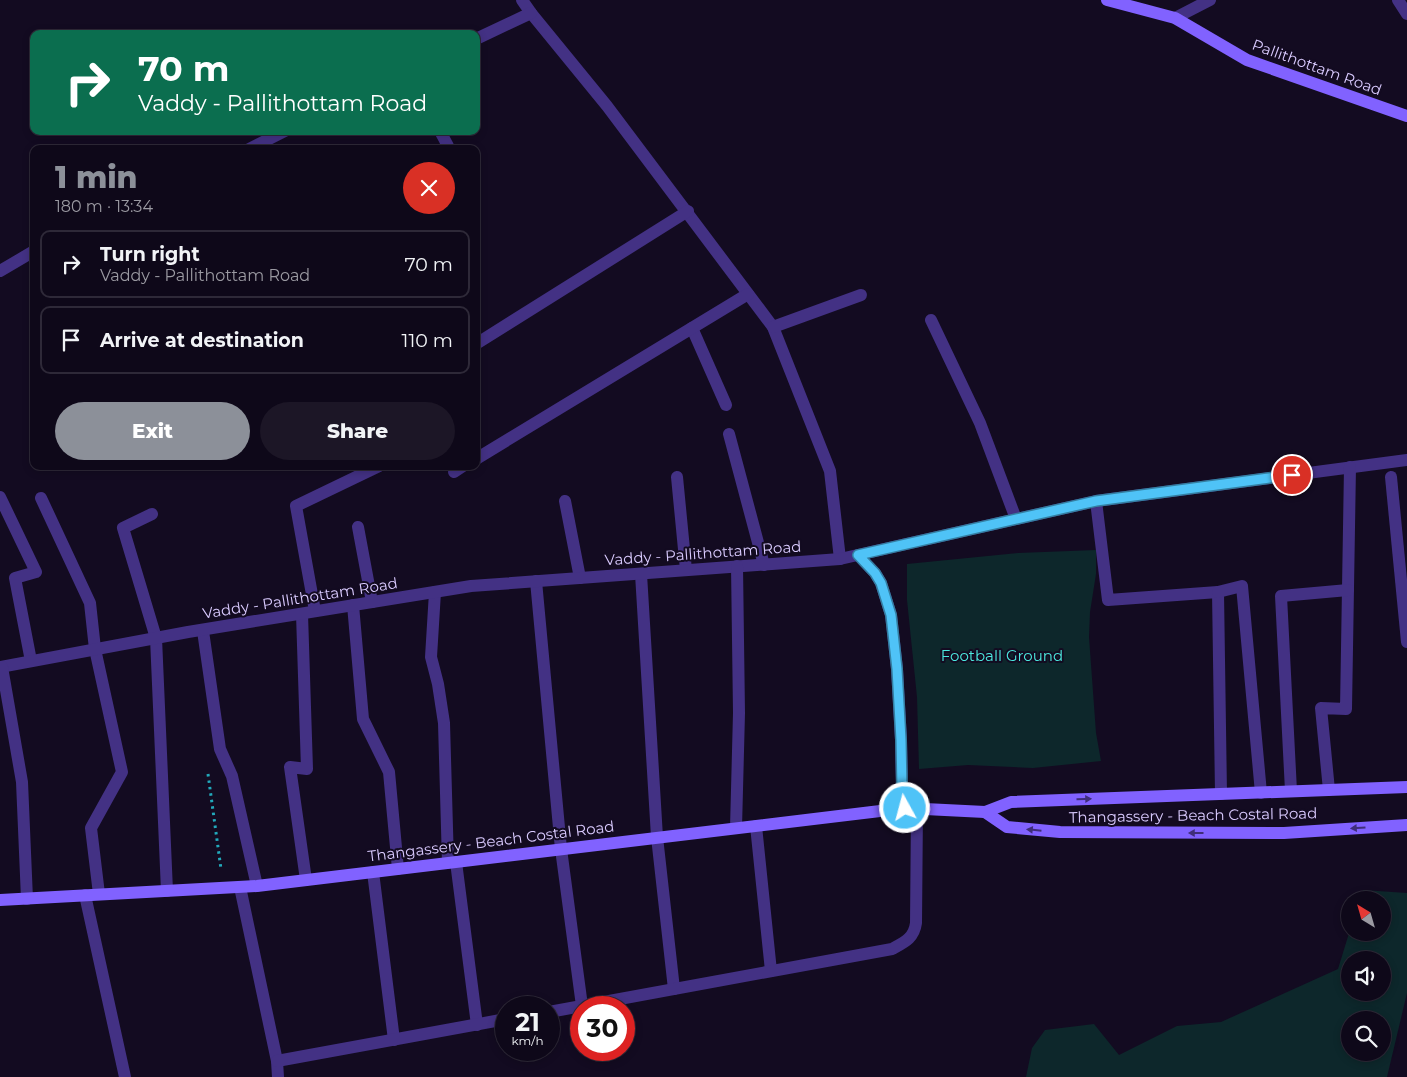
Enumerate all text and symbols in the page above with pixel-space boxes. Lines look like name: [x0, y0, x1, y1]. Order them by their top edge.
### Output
street label: Pallithottam Road: [1250, 35, 1384, 99]
text: 70 m: [138, 47, 229, 90]
icon: right: [55, 50, 120, 115]
text: Vaddy - Pallithottam Road: [138, 90, 427, 117]
text: 1 min: [55, 159, 138, 196]
button: close: [403, 162, 455, 214]
text: 180 m · 13:34: [55, 197, 153, 216]
text: Turn right: [100, 243, 200, 266]
icon: right: [57, 250, 85, 278]
text: 70 m: [404, 253, 453, 276]
text: Vaddy - Pallithottam Road: [100, 266, 310, 285]
icon: arrive: [57, 326, 85, 354]
text: Arrive at destination: [100, 329, 304, 352]
text: 110 m: [402, 329, 453, 352]
button: Exit: [55, 402, 250, 460]
button: Share: [260, 402, 455, 460]
pin: [1271, 454, 1313, 496]
icon: arrive: [1278, 461, 1306, 489]
street label: Vaddy - Pallithottam Road: [604, 537, 802, 569]
street label: Vaddy - Pallithottam Road: [201, 573, 399, 623]
park label: Football Ground: [941, 646, 1063, 665]
position arrow: [878, 781, 930, 833]
one-way arrow: [1076, 795, 1092, 803]
street label: Thangassery - Beach Costal Road: [1069, 803, 1317, 827]
street label: Thangassery - Beach Costal Road: [367, 816, 615, 866]
one-way arrow: [1350, 824, 1366, 832]
one-way arrow: [1025, 826, 1041, 834]
one-way arrow: [1188, 829, 1204, 837]
north arrow: [1341, 891, 1391, 941]
map controls: [1341, 891, 1391, 1061]
button: sound: [1341, 951, 1391, 1001]
speed limit sign: 30: [570, 996, 635, 1061]
text: 21: [515, 1007, 540, 1037]
button: search: [1341, 1011, 1391, 1061]
text: km/h: [511, 1033, 544, 1048]

